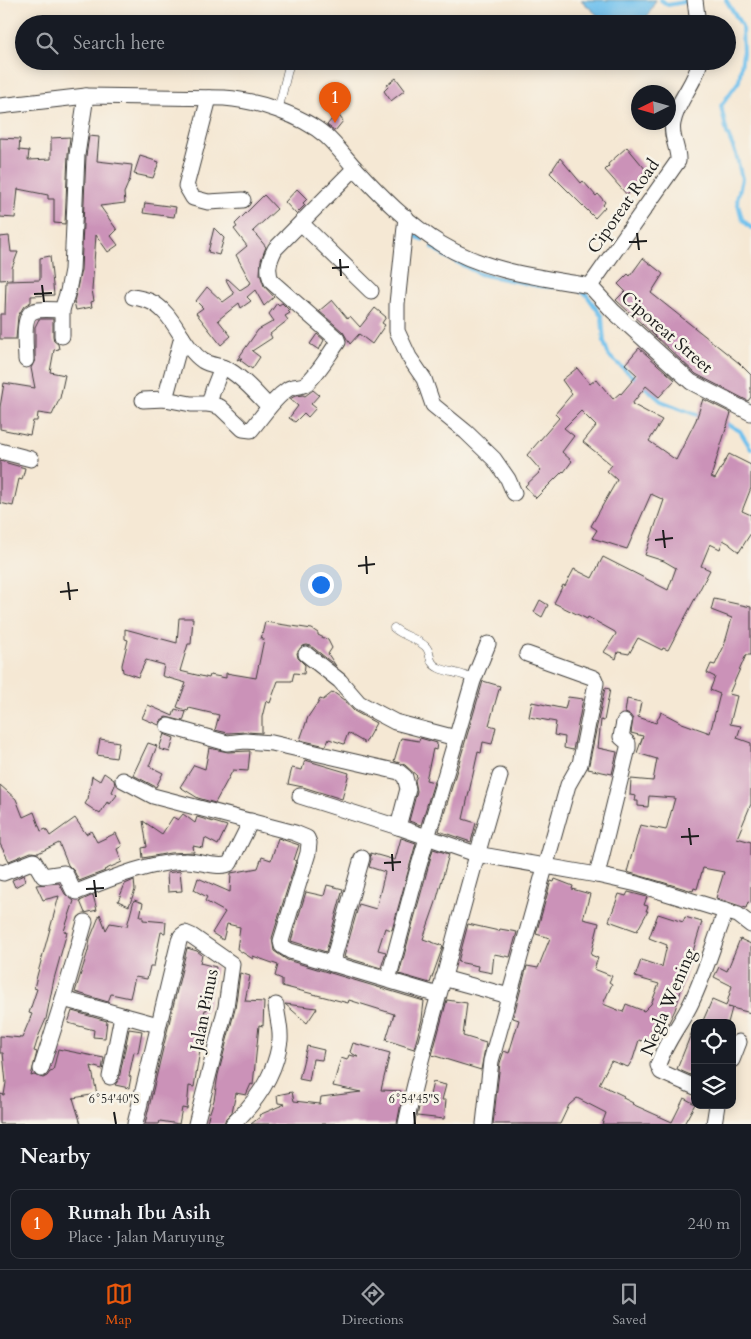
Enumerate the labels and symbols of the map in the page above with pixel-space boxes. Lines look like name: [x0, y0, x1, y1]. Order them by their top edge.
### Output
pin: 1: [319, 82, 351, 123]
north arrow: [631, 85, 676, 130]
street label: Ciporeat Road: [581, 153, 666, 259]
street label: Ciporeat Street: [615, 285, 718, 380]
your location: [308, 572, 334, 598]
street label: Negla Wening: [635, 944, 703, 1060]
street label: Jalan Pinus: [184, 967, 225, 1056]
text: 6°54'40"S: [89, 1091, 139, 1107]
text: 6°54'45"S: [389, 1091, 439, 1107]

